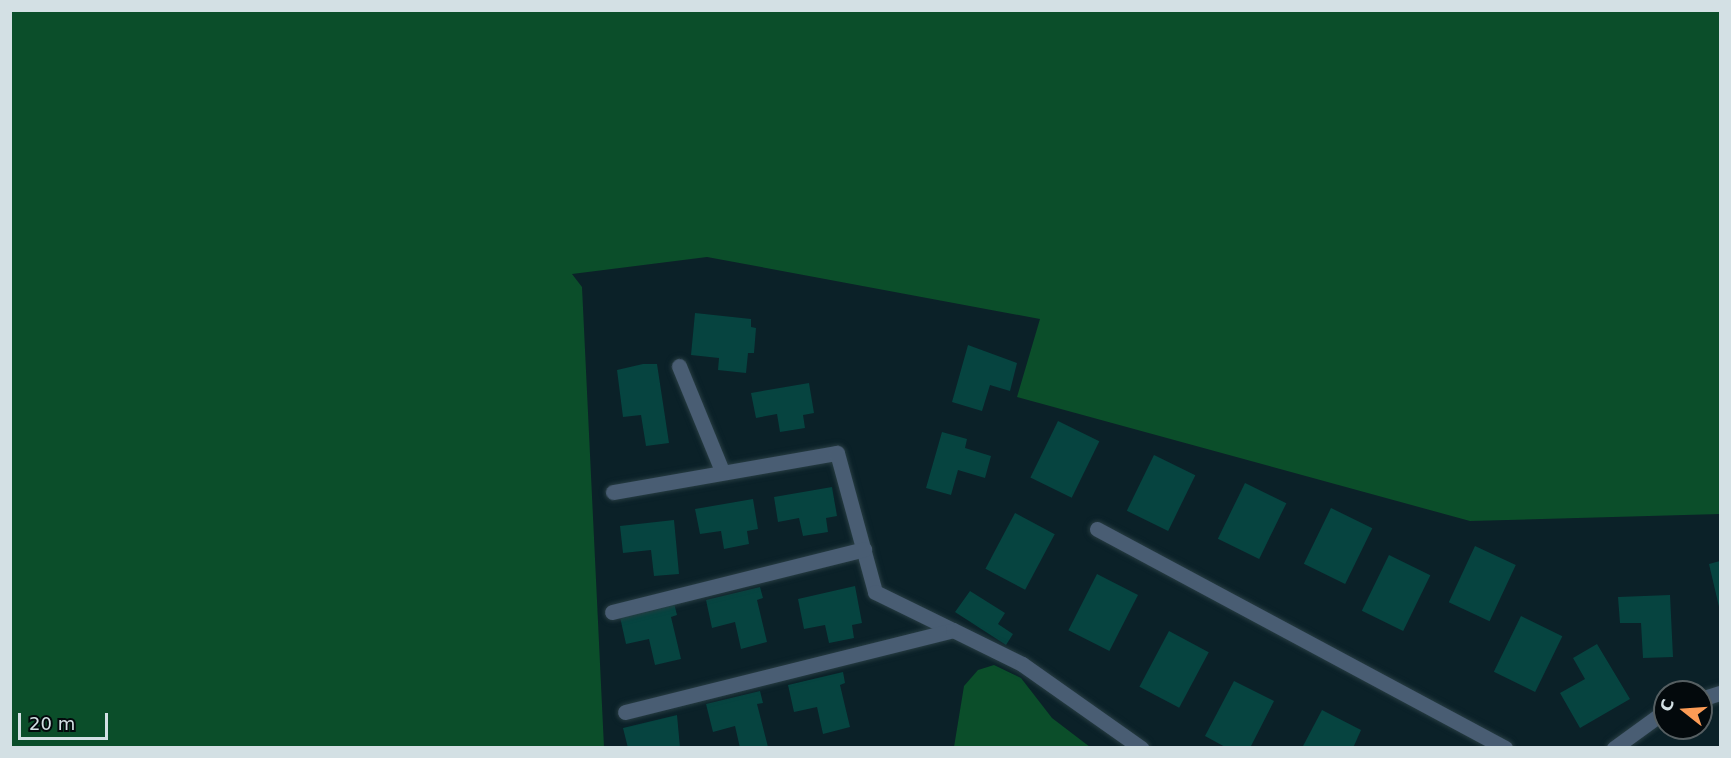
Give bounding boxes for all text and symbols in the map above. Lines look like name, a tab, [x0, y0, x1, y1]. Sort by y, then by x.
north arrow	[1653, 680, 1713, 740]
text: С	[1656, 697, 1678, 714]
scale bar	[21, 701, 111, 739]
text: 20 m	[29, 713, 75, 734]

